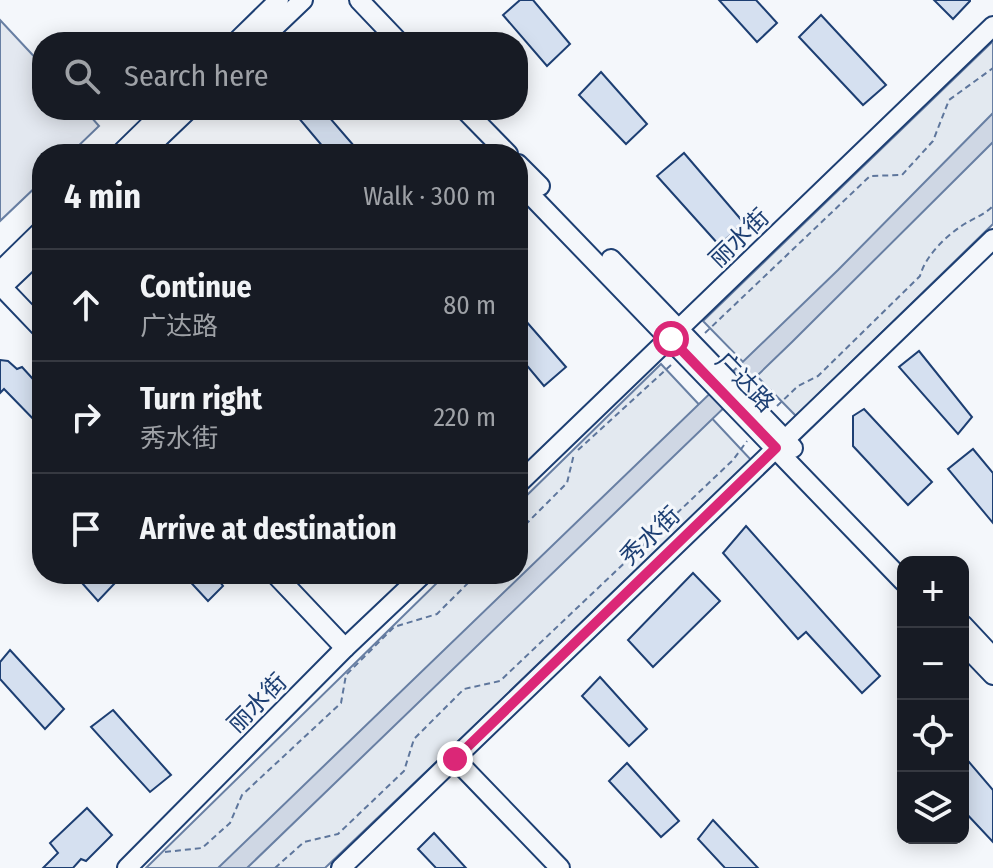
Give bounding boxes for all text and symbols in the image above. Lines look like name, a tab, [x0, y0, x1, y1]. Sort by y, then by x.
search box	[32, 32, 528, 120]
icon: search	[60, 54, 104, 98]
text: Search here	[124, 58, 269, 94]
text: 4 min	[64, 176, 141, 217]
text: Walk · 300 m	[363, 181, 496, 212]
street label: 丽水街	[703, 203, 775, 273]
text: Continue	[140, 269, 252, 305]
icon: ahead	[64, 283, 108, 327]
text: 80 m	[443, 290, 496, 321]
text: 广达路	[140, 311, 218, 342]
route start	[653, 321, 689, 357]
street label: 广达路	[710, 346, 780, 418]
text: Turn right	[140, 381, 262, 417]
icon: right	[64, 395, 108, 439]
text: 220 m	[433, 402, 496, 433]
text: 秀水街	[140, 423, 218, 454]
street label: 秀水街	[614, 501, 686, 571]
icon: arrive	[64, 507, 108, 551]
text: Arrive at destination	[140, 511, 397, 547]
map controls	[897, 556, 969, 844]
button: +	[897, 556, 969, 628]
button: −	[897, 628, 969, 700]
street label: 丽水街	[222, 668, 292, 738]
button: locate	[897, 700, 969, 772]
route end	[437, 741, 473, 777]
button: layers	[897, 772, 969, 844]

